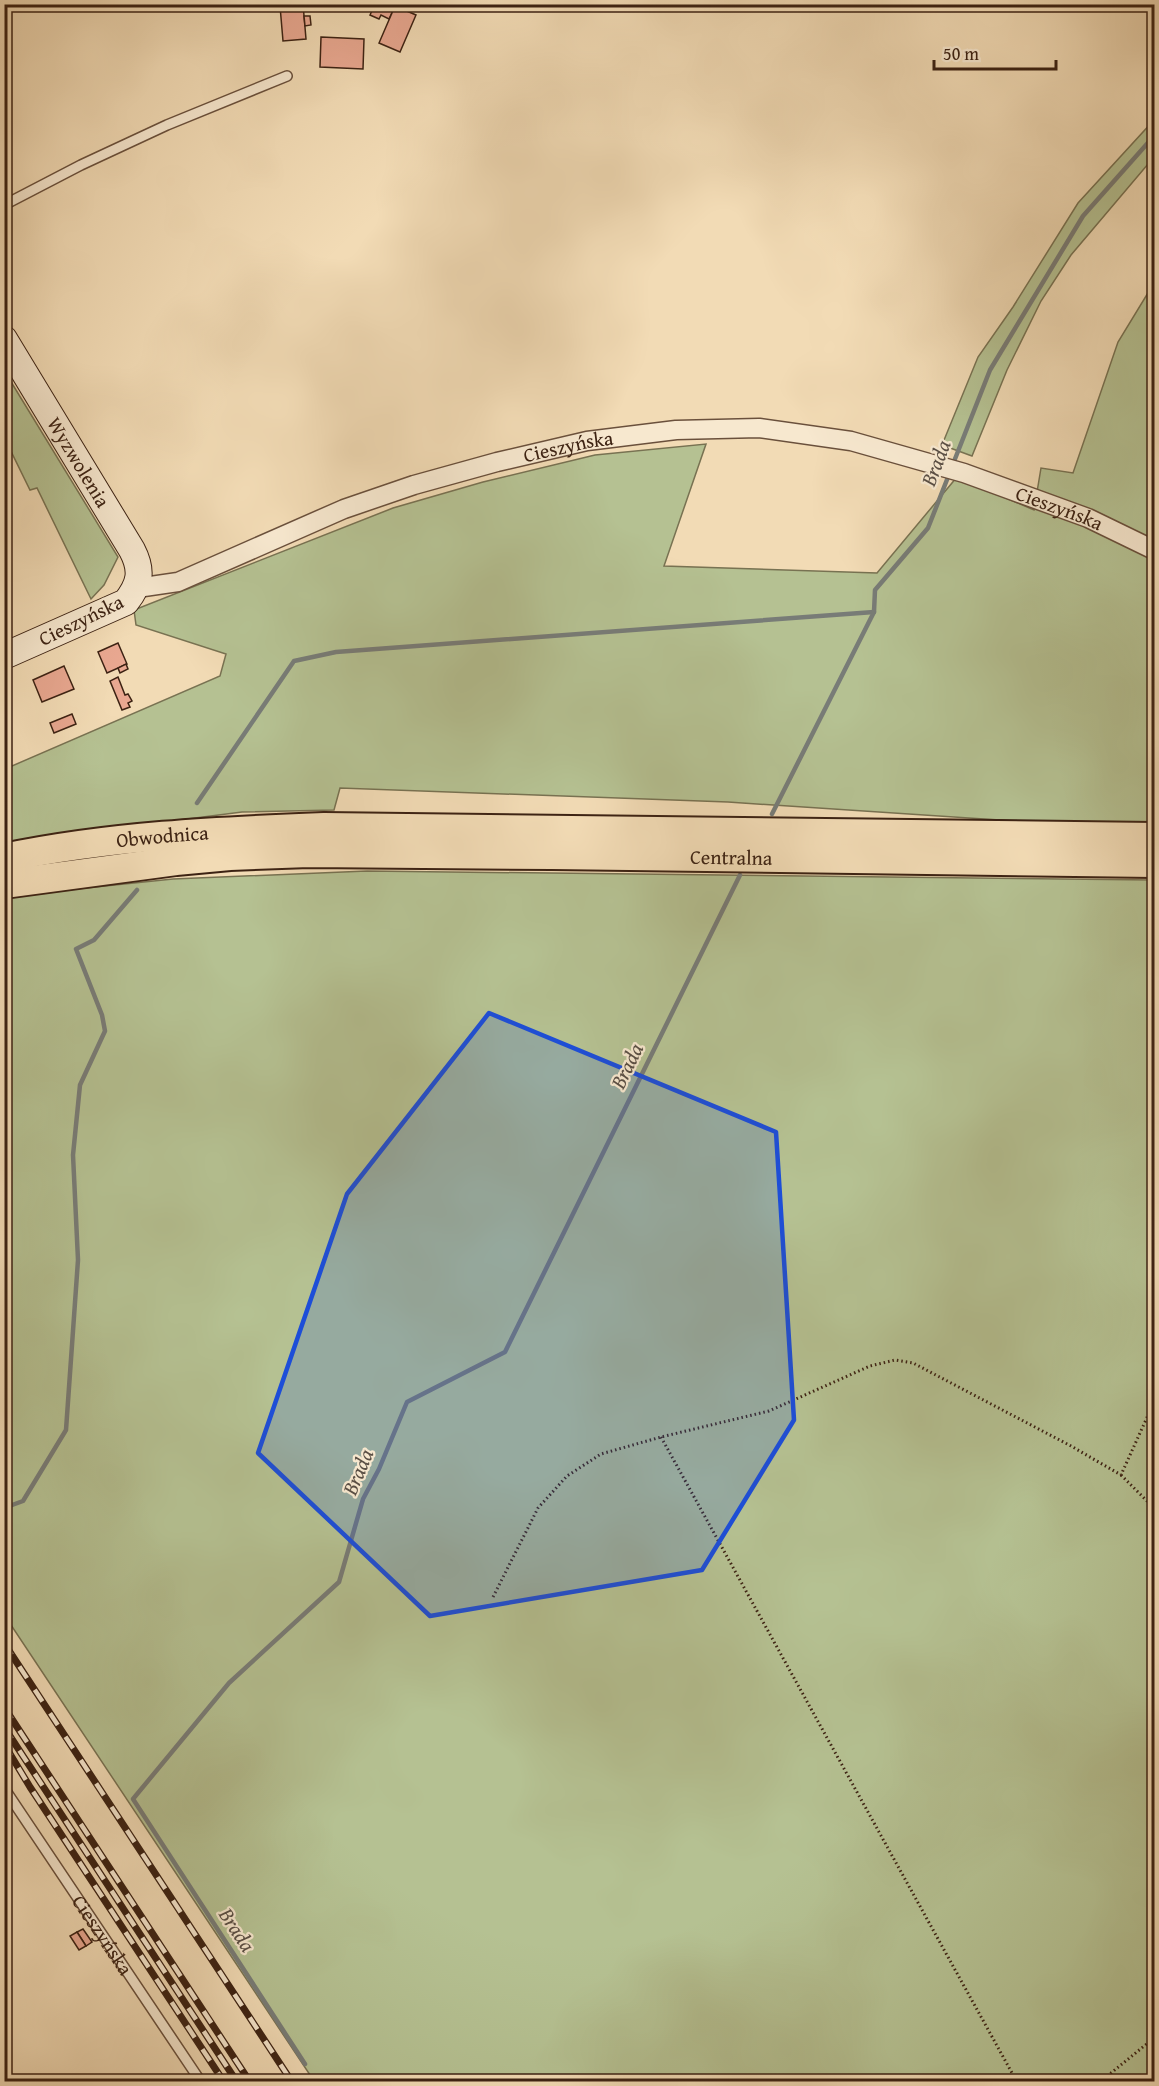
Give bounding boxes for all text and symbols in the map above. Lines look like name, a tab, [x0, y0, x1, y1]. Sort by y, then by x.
scale bar	[934, 33, 1056, 71]
text: 50 m	[943, 40, 979, 67]
street label: Wyzwolenia	[40, 411, 118, 513]
street label: Cieszyńska	[520, 423, 615, 469]
water label: Brada	[912, 435, 959, 491]
street label: Cieszyńska	[1012, 478, 1109, 538]
street label: Cieszyńska	[33, 586, 129, 653]
street label: Obwodnica	[115, 817, 210, 854]
street label: Centralna	[690, 842, 773, 872]
water label: Brada	[602, 1037, 651, 1095]
water label: Brada	[334, 1444, 381, 1501]
street label: Cieszyńska	[65, 1889, 141, 1981]
water label: Brada	[211, 1901, 263, 1958]

